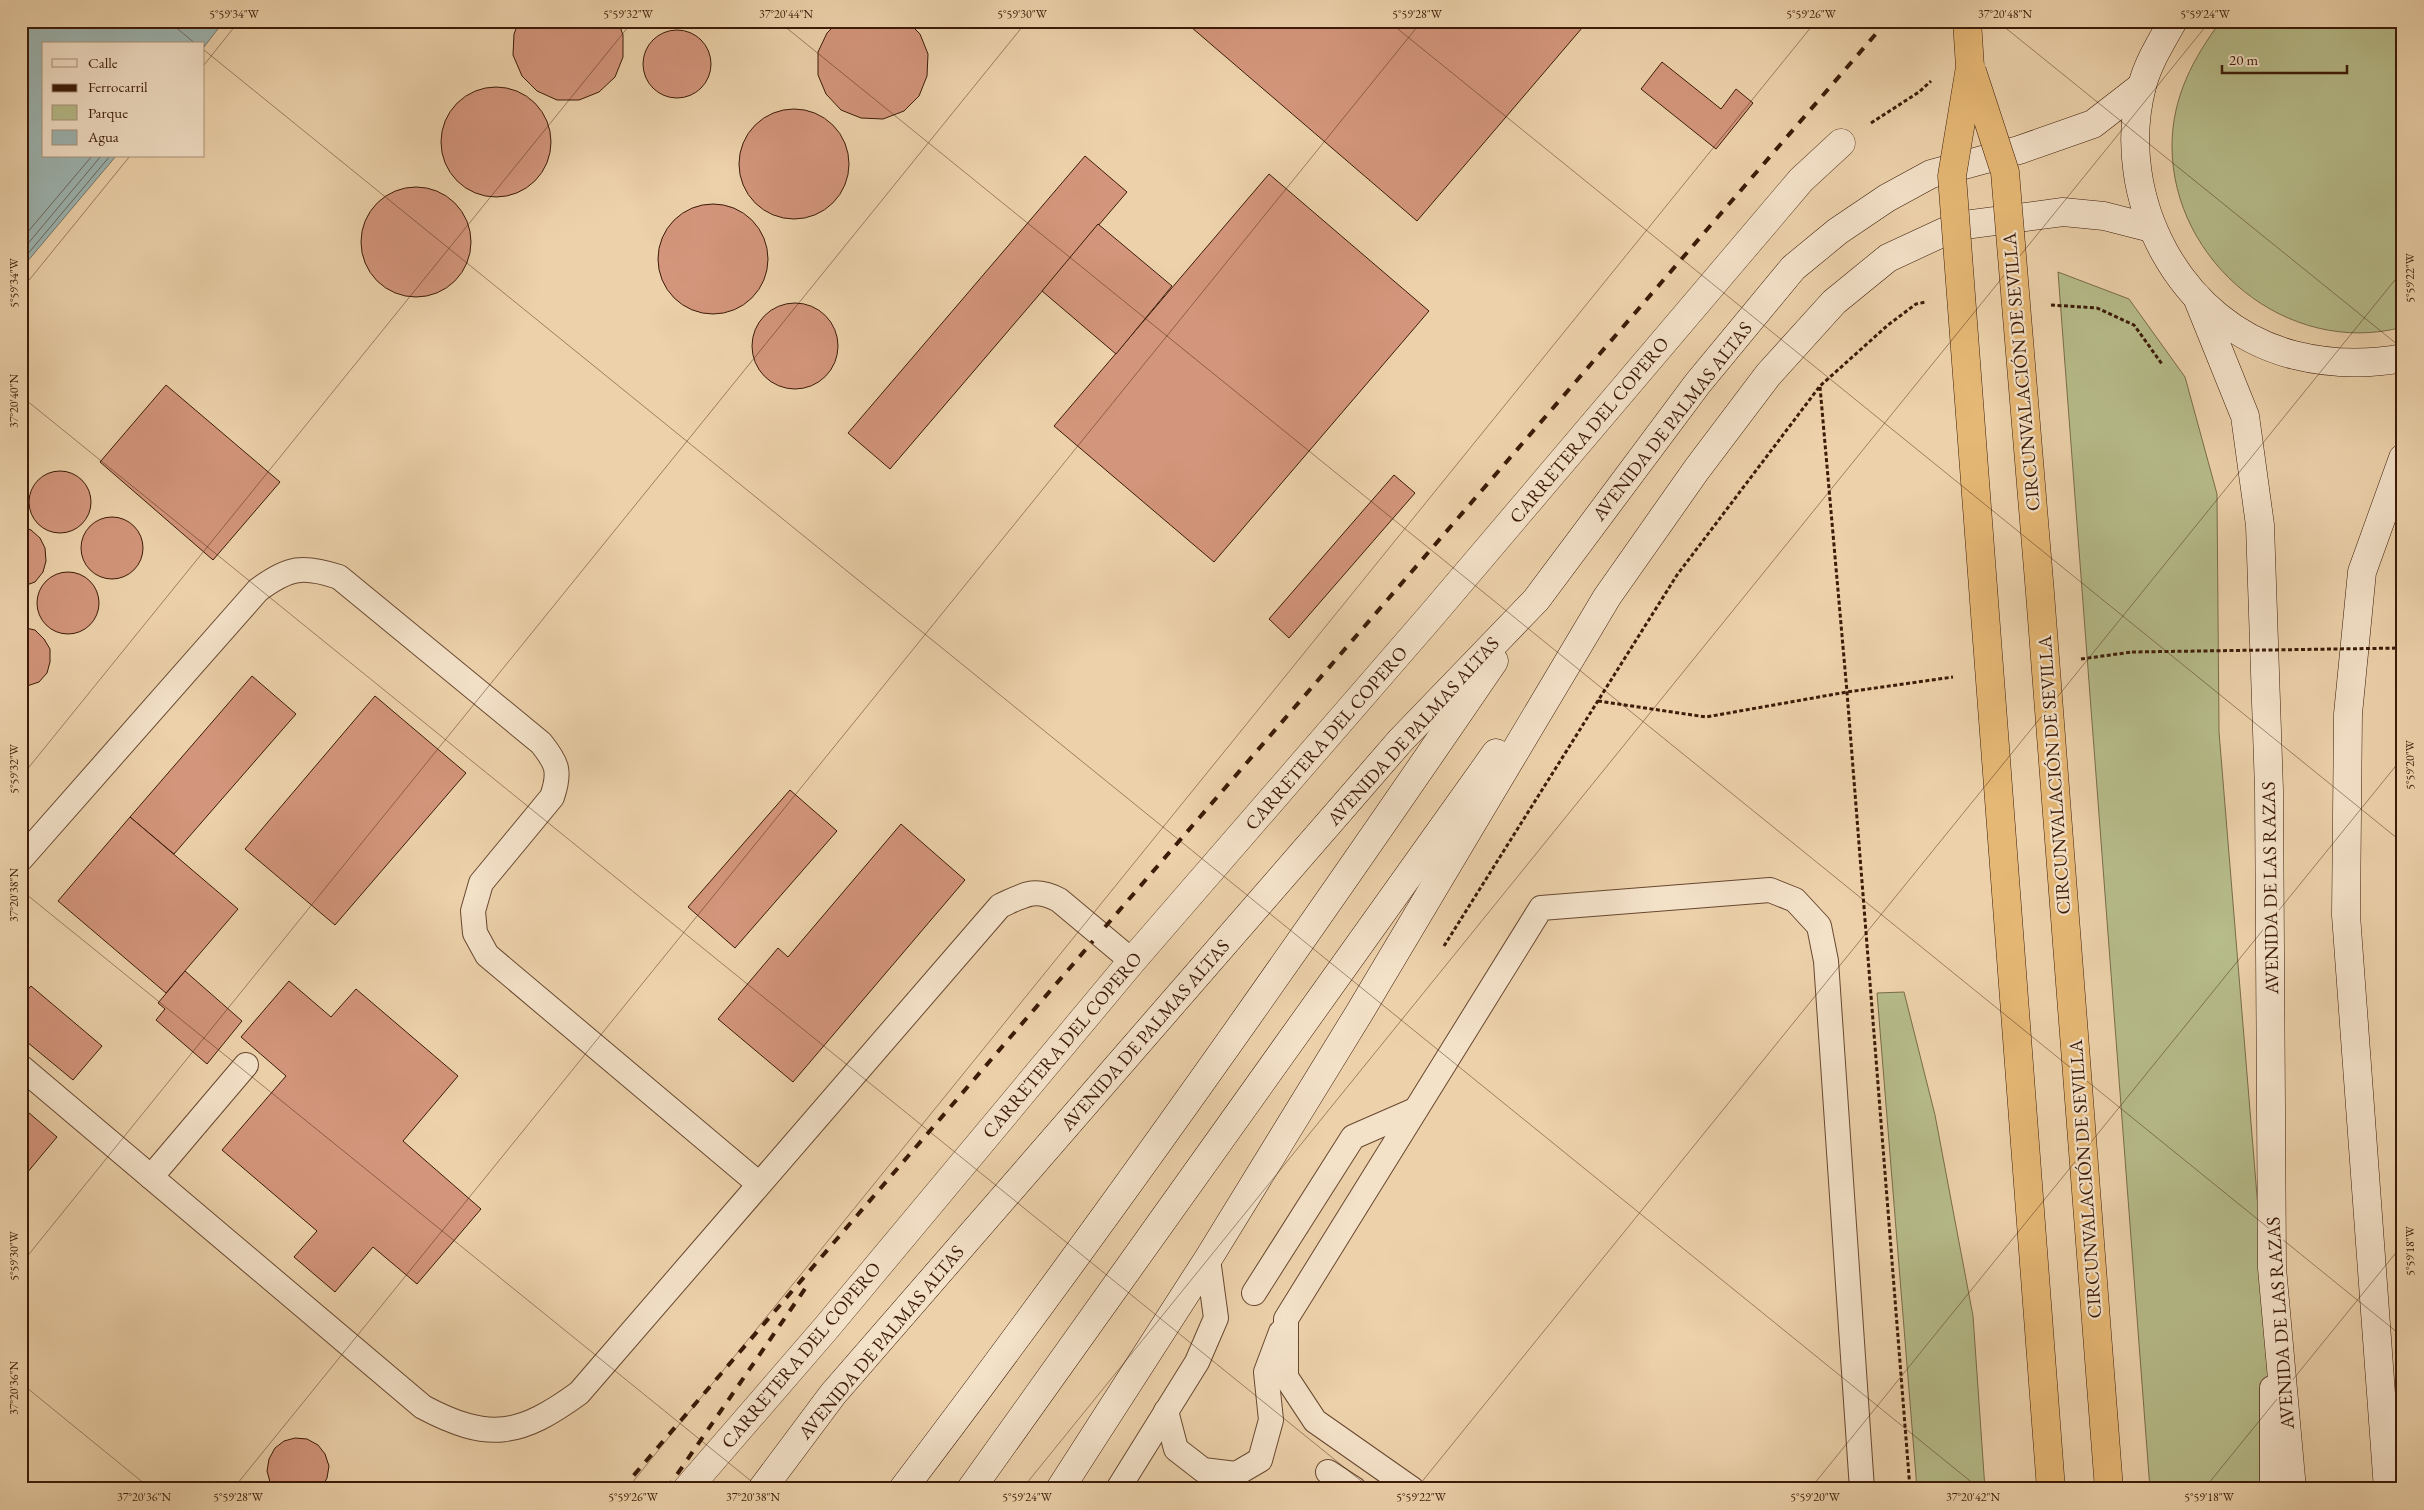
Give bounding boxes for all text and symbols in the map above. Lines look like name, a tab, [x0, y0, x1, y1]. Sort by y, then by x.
text: 5°59'34"W	[209, 6, 260, 22]
text: 5°59'32"W	[603, 6, 654, 22]
text: 37°20'44"N	[759, 6, 813, 22]
text: 5°59'30"W	[997, 6, 1048, 22]
text: 5°59'28"W	[1392, 6, 1443, 22]
text: 5°59'26"W	[1786, 6, 1837, 22]
text: 37°20'48"N	[1978, 6, 2032, 22]
text: 5°59'24"W	[2180, 6, 2231, 22]
legend	[42, 42, 205, 158]
scale bar	[2222, 42, 2346, 74]
text: 20 m	[2229, 50, 2258, 69]
text: Calle	[88, 53, 118, 72]
text: Ferrocarril	[88, 77, 148, 96]
text: Parque	[88, 103, 128, 122]
text: Agua	[87, 127, 119, 146]
street label: CIRCUNVALACIÓN DE SEVILLA	[1996, 231, 2046, 512]
text: 5°59'22"W	[2402, 252, 2418, 303]
text: 5°59'34"W	[6, 257, 22, 308]
street label: AVENIDA DE PALMAS ALTAS	[1586, 316, 1758, 526]
street label: CARRETERA DEL COPERO	[1503, 331, 1675, 529]
text: 37°20'40"N	[6, 374, 22, 428]
street label: AVENIDA DE PALMAS ALTAS	[1321, 631, 1505, 832]
street label: CIRCUNVALACIÓN DE SEVILLA	[2032, 634, 2076, 915]
street label: CARRETERA DEL COPERO	[1239, 641, 1413, 835]
text: 5°59'20"W	[2402, 739, 2418, 790]
text: 5°59'32"W	[6, 743, 22, 794]
street label: AVENIDA DE LAS RAZAS	[2256, 781, 2284, 996]
text: 37°20'38"N	[6, 868, 22, 922]
street label: AVENIDA DE PALMAS ALTAS	[1054, 934, 1235, 1137]
street label: CARRETERA DEL COPERO	[976, 946, 1148, 1144]
street label: CIRCUNVALACIÓN DE SEVILLA	[2063, 1038, 2107, 1319]
street label: AVENIDA DE LAS RAZAS	[2260, 1216, 2300, 1431]
text: 5°59'18"W	[2402, 1225, 2418, 1276]
text: 5°59'30"W	[6, 1230, 22, 1281]
street label: AVENIDA DE PALMAS ALTAS	[792, 1240, 970, 1445]
street label: CARRETERA DEL COPERO	[715, 1256, 887, 1454]
text: 37°20'36"N	[6, 1361, 22, 1415]
text: 37°20'36"N	[117, 1489, 171, 1505]
text: 5°59'28"W	[213, 1489, 264, 1505]
text: 5°59'26"W	[608, 1489, 659, 1505]
text: 37°20'38"N	[726, 1489, 780, 1505]
text: 5°59'24"W	[1002, 1489, 1053, 1505]
text: 5°59'22"W	[1396, 1489, 1447, 1505]
text: 5°59'20"W	[1790, 1489, 1841, 1505]
text: 37°20'42"N	[1946, 1489, 2000, 1505]
text: 5°59'18"W	[2184, 1489, 2235, 1505]

